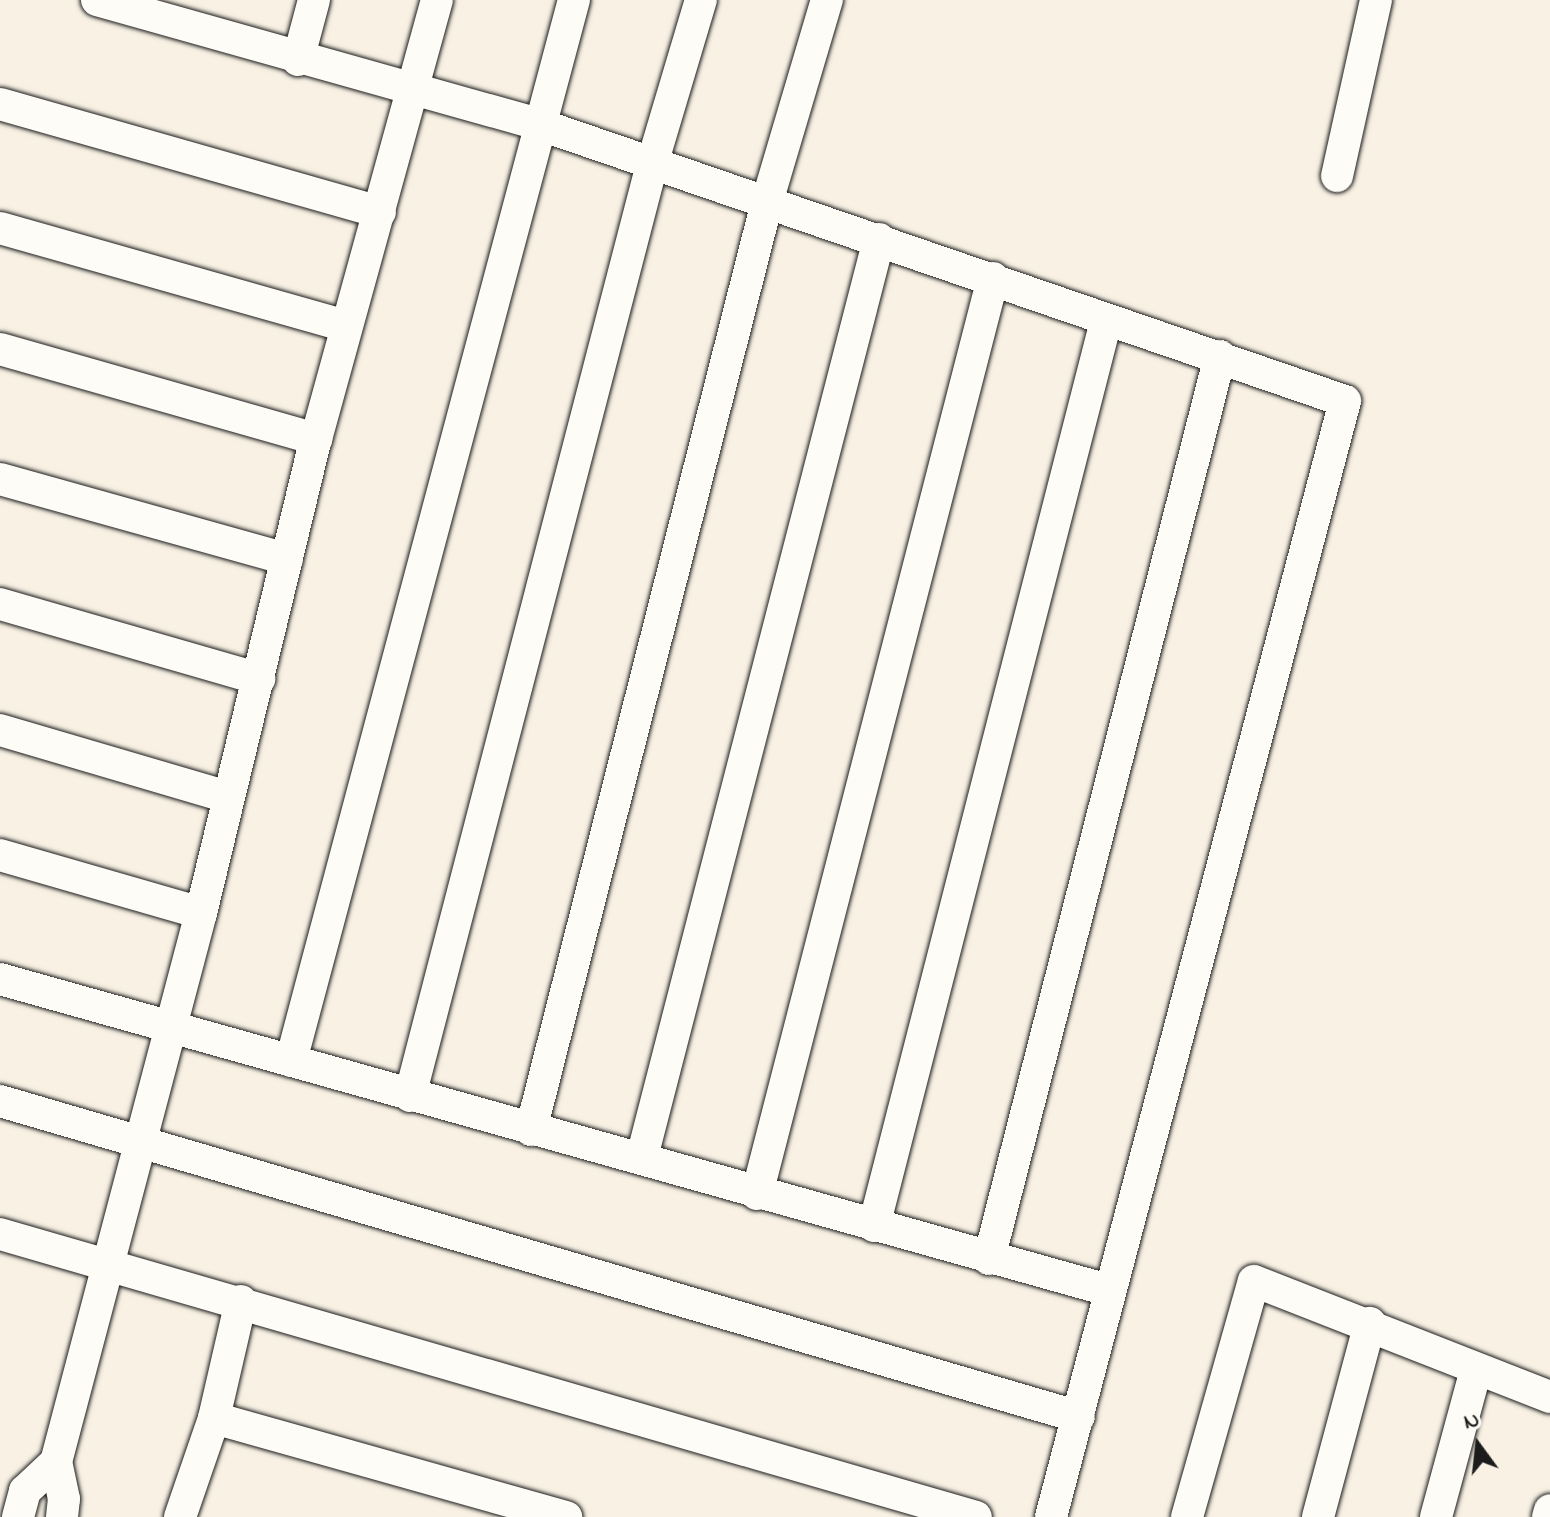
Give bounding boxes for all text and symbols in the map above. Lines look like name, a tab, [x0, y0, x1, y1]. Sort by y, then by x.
text: N	[1460, 1404, 1483, 1439]
north arrow	[1438, 1405, 1518, 1485]

